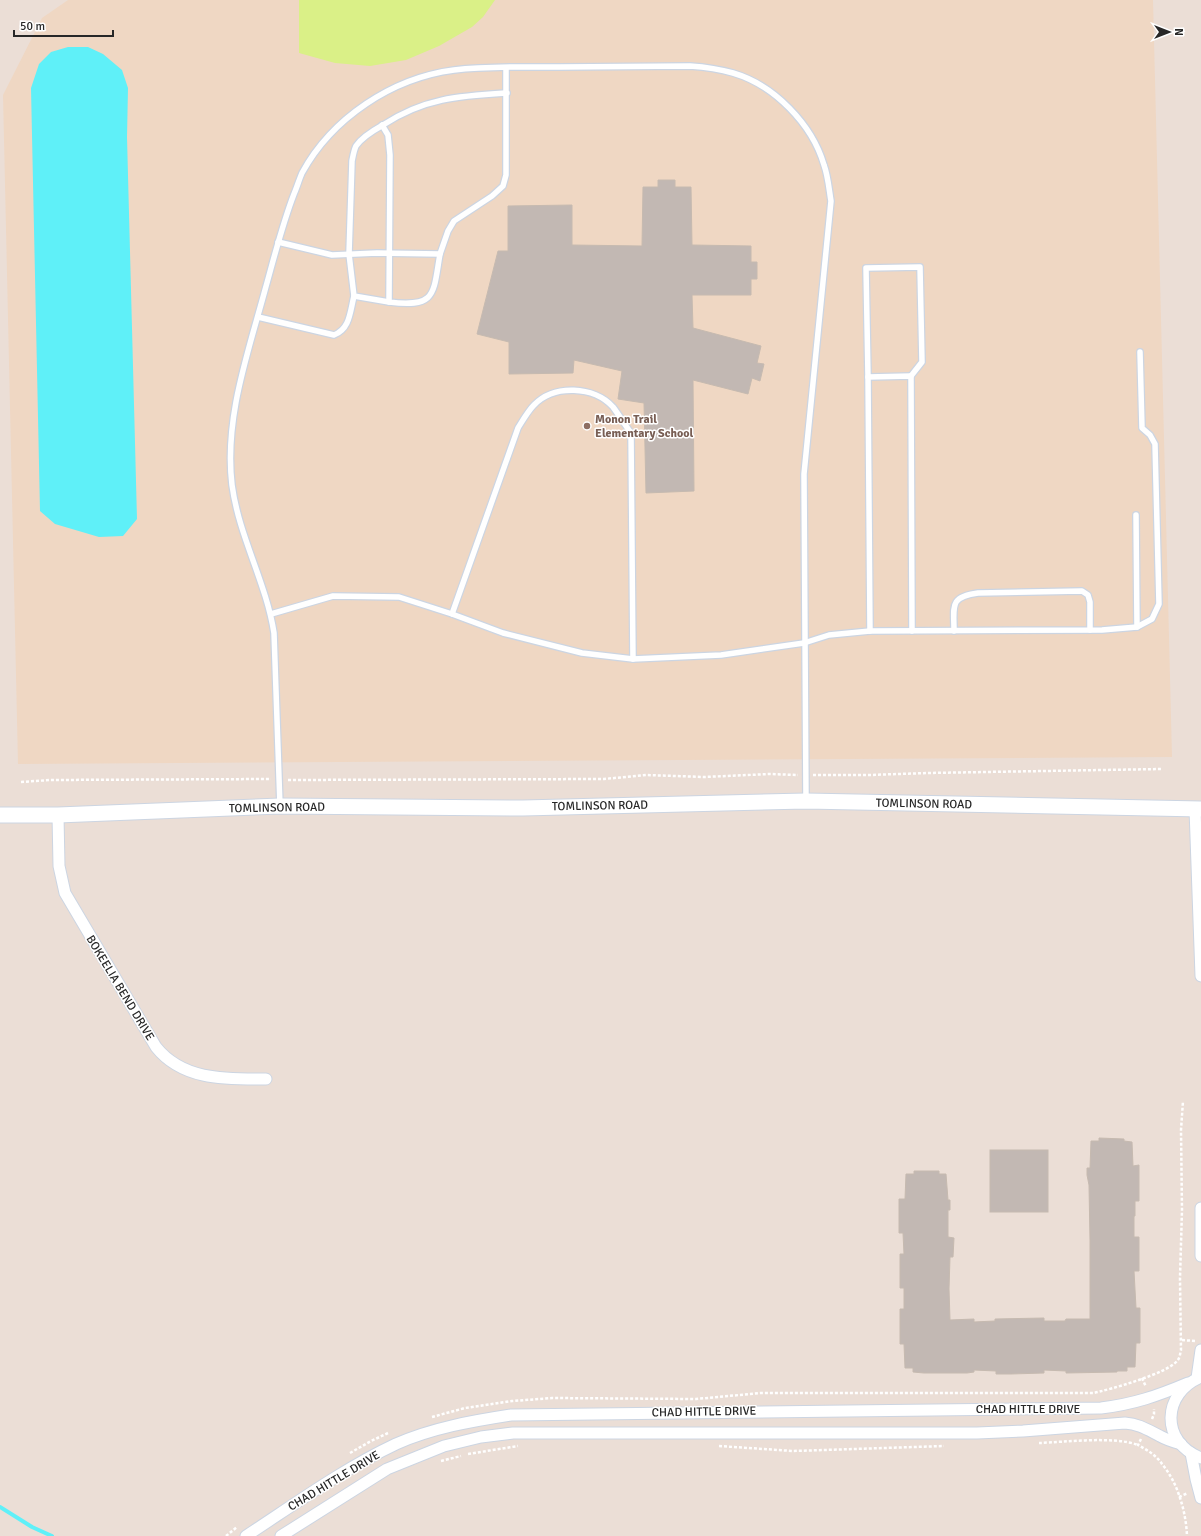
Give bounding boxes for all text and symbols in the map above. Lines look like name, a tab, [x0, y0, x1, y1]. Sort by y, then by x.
scale bar	[14, 12, 113, 38]
north arrow	[1149, 12, 1189, 52]
text: 50 m	[20, 19, 45, 34]
text: N	[1172, 28, 1185, 36]
place label: Monon Trail Elementary School	[595, 412, 694, 441]
marker: Monon Trail Elementary School	[582, 421, 592, 431]
street label: TOMLINSON ROAD	[876, 796, 972, 812]
street label: TOMLINSON ROAD	[552, 798, 648, 814]
street label: TOMLINSON ROAD	[229, 800, 325, 816]
street label: BOKEELIA BEND DRIVE	[83, 933, 158, 1044]
street label: CHAD HITTLE DRIVE	[976, 1402, 1081, 1417]
street label: CHAD HITTLE DRIVE	[652, 1404, 757, 1420]
street label: CHAD HITTLE DRIVE	[285, 1448, 383, 1514]

